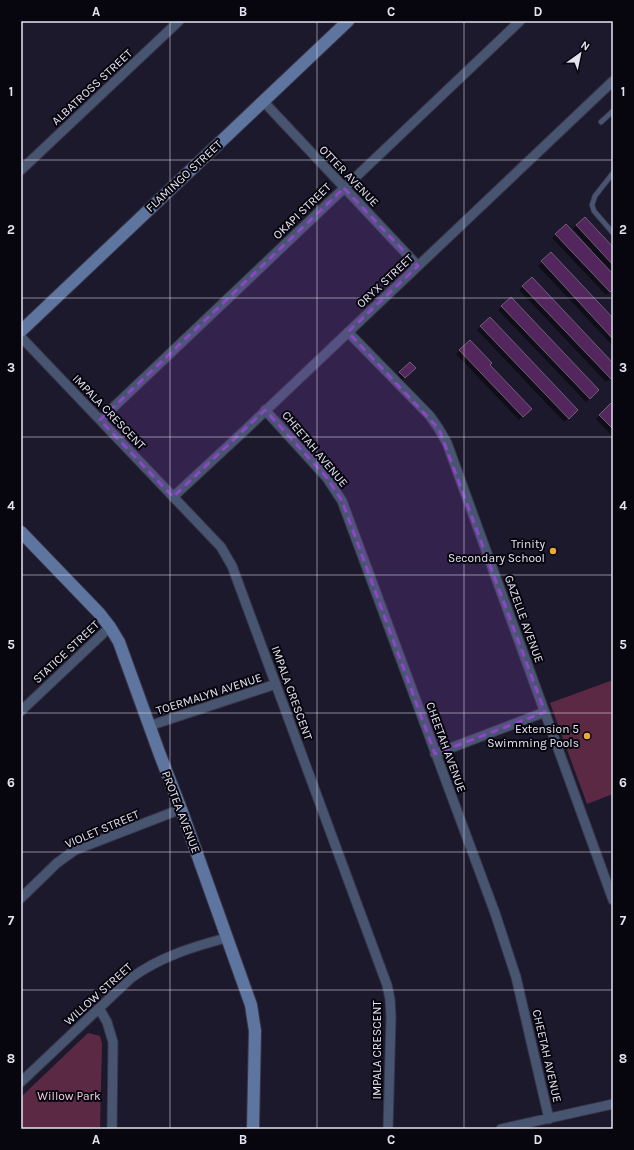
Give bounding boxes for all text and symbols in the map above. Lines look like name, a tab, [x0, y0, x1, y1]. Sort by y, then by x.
text: A	[92, 4, 100, 19]
text: B	[239, 4, 247, 19]
text: C	[387, 4, 395, 19]
text: D	[534, 4, 543, 19]
north arrow	[560, 34, 600, 74]
text: N	[578, 38, 592, 54]
street label: ALBATROSS STREET	[49, 46, 135, 128]
text: 1	[9, 84, 13, 99]
text: 1	[621, 84, 625, 99]
street label: FLAMINGO STREET	[143, 137, 225, 215]
street label: OTTER AVENUE	[316, 143, 382, 209]
street label: OKAPI STREET	[270, 180, 334, 242]
text: 2	[7, 222, 15, 237]
text: 2	[619, 222, 627, 237]
street label: ORYX STREET	[354, 251, 416, 311]
text: 3	[7, 360, 15, 375]
text: 3	[619, 360, 627, 375]
street label: IMPALA CRESCENT	[70, 372, 148, 452]
street label: CHEETAH AVENUE	[279, 408, 351, 490]
text: 4	[7, 498, 15, 513]
text: 4	[619, 498, 627, 513]
place label: Trinity Secondary School	[448, 537, 545, 565]
marker: Trinity Secondary School	[548, 546, 558, 556]
street label: GAZELLE AVENUE	[502, 573, 546, 665]
street label: STATICE STREET	[30, 618, 102, 686]
text: 5	[7, 637, 15, 652]
text: 5	[619, 637, 627, 652]
street label: IMPALA CRESCENT	[268, 644, 316, 742]
street label: TOERMALYN AVENUE	[154, 670, 264, 718]
street label: CHEETAH AVENUE	[423, 700, 469, 794]
place label: Extension 5 Swimming Pools	[487, 722, 579, 750]
marker: Extension 5 Swimming Pools	[582, 731, 592, 741]
street label: PROTEA AVENUE	[159, 769, 203, 855]
text: 6	[7, 775, 15, 790]
text: 6	[619, 775, 627, 790]
street label: VIOLET STREET	[63, 807, 141, 851]
text: 7	[8, 913, 15, 928]
text: 7	[620, 913, 627, 928]
street label: WILLOW STREET	[61, 960, 135, 1028]
street label: IMPALA CRESCENT	[370, 1001, 384, 1099]
street label: CHEETAH AVENUE	[529, 1008, 565, 1104]
text: 8	[7, 1051, 15, 1066]
text: 8	[619, 1051, 627, 1066]
park label: Willow Park	[37, 1089, 101, 1103]
text: A	[92, 1132, 100, 1147]
text: B	[239, 1132, 247, 1147]
text: C	[387, 1132, 395, 1147]
text: D	[534, 1132, 543, 1147]

